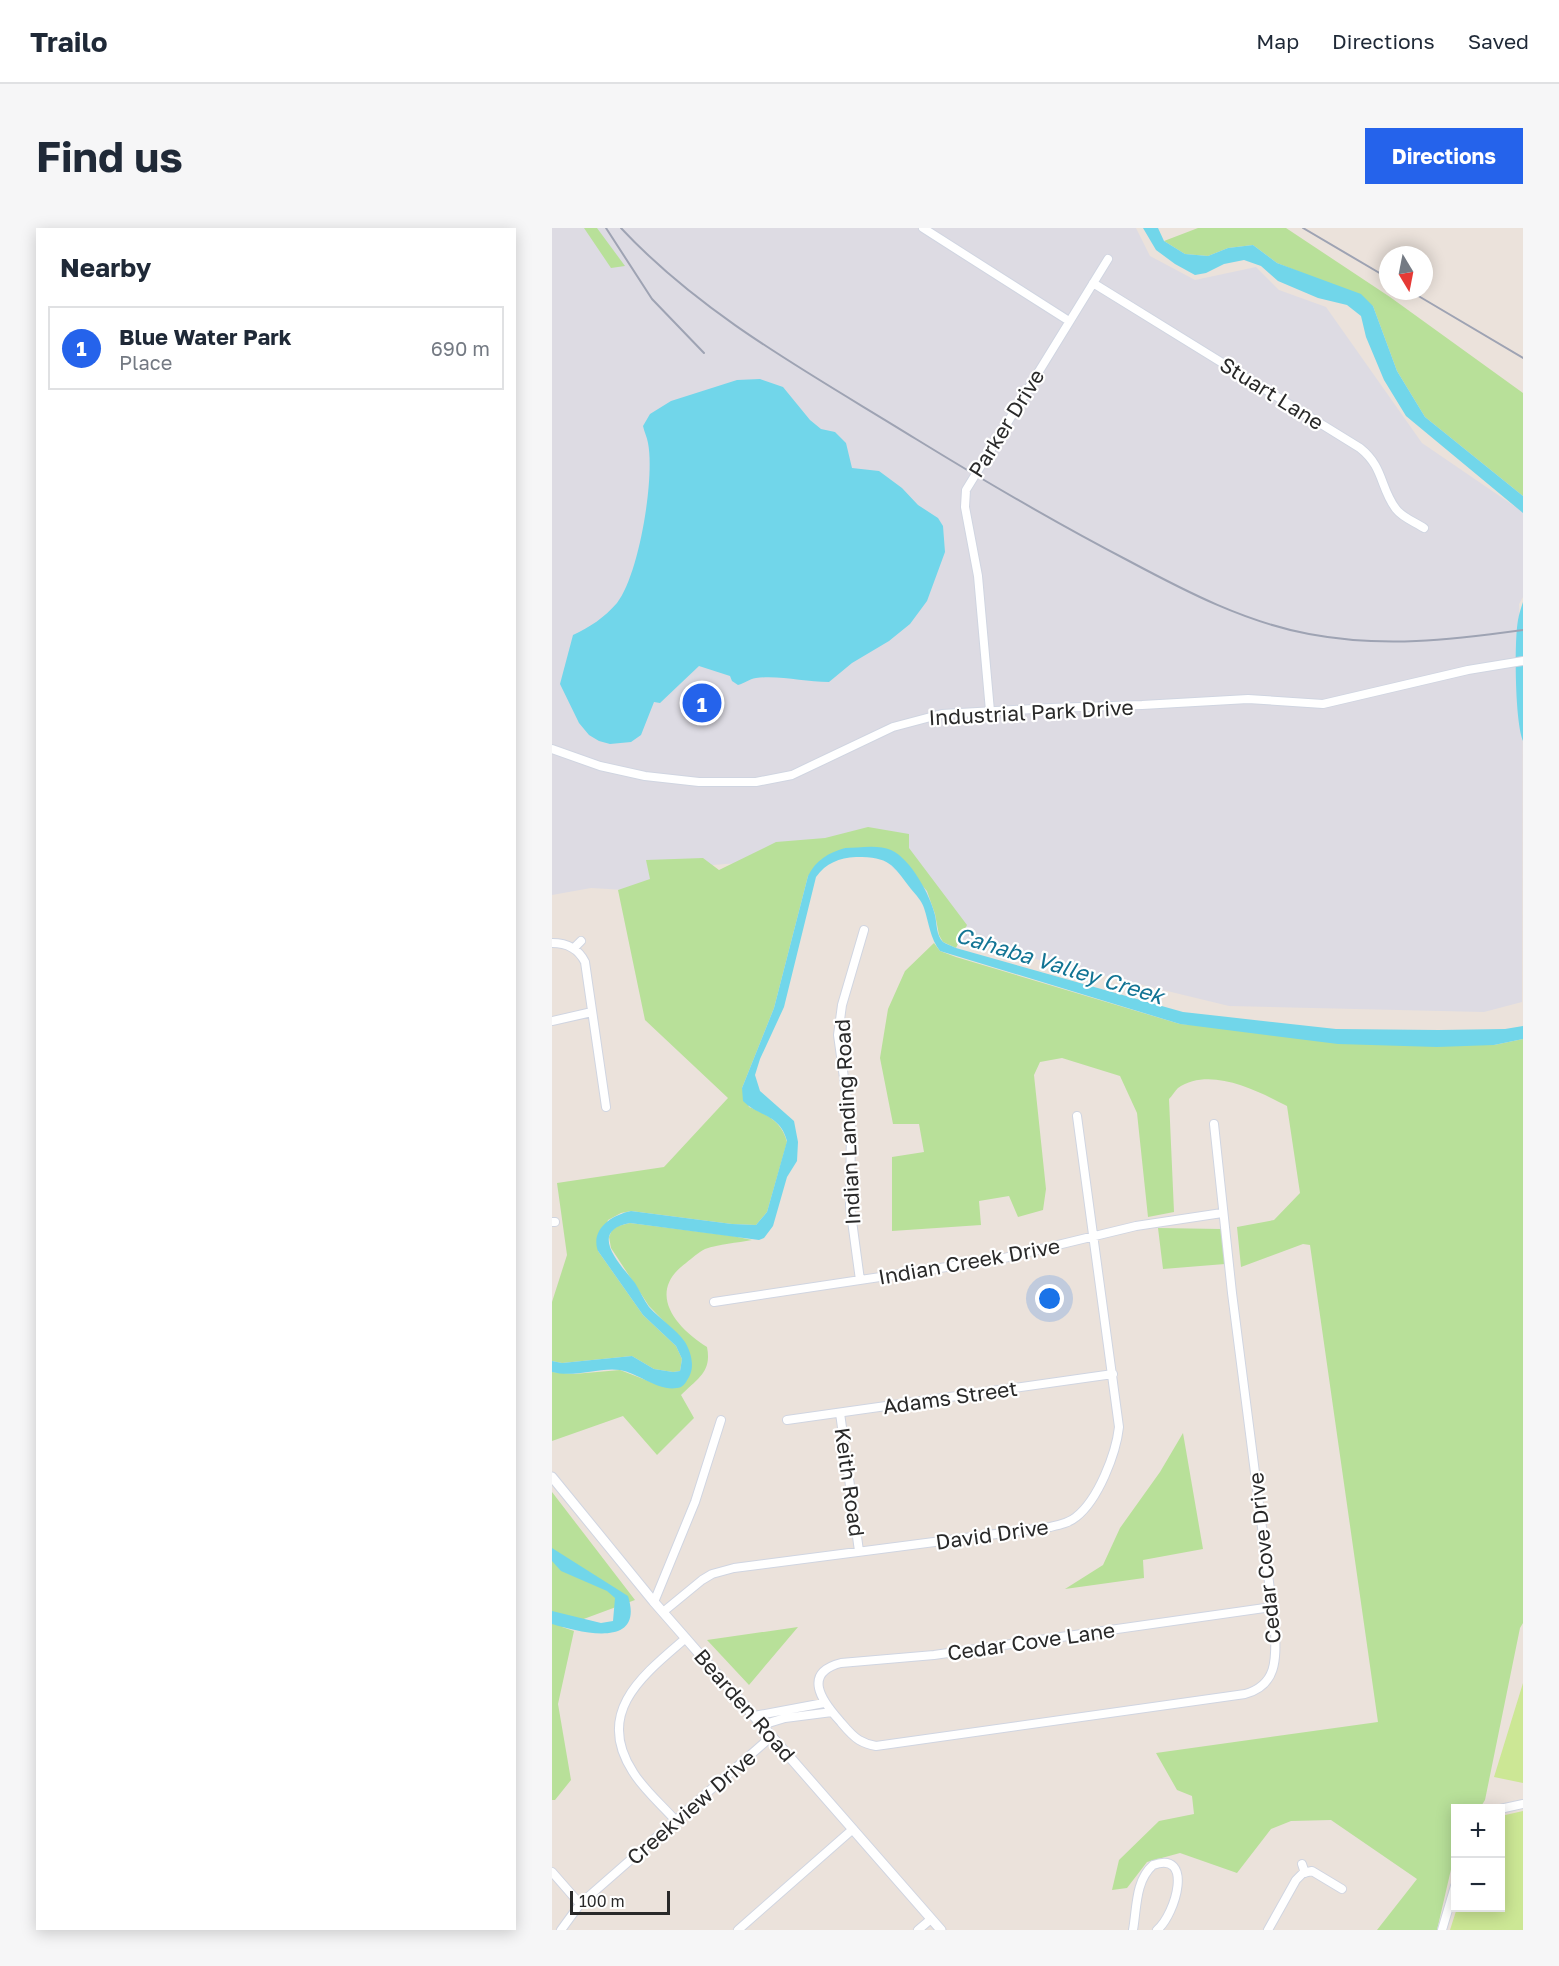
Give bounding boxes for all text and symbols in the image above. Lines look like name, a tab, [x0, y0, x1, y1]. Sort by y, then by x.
text: Trailo	[30, 25, 108, 58]
text: Map	[1256, 28, 1299, 54]
text: Directions	[1332, 28, 1435, 54]
text: Saved	[1468, 28, 1529, 54]
button: Directions	[1365, 128, 1523, 184]
text: Find us	[36, 131, 183, 181]
north arrow	[1379, 246, 1433, 300]
text: Nearby	[60, 252, 151, 283]
text: Blue Water Park	[119, 323, 291, 350]
text: 1	[76, 336, 87, 360]
text: 690 m	[431, 336, 490, 360]
text: Place	[119, 350, 172, 374]
street label: Stuart Lane	[1215, 351, 1329, 435]
street label: Parker Drive	[962, 364, 1050, 482]
pin: 1	[682, 680, 722, 726]
street label: Industrial Park Drive	[928, 694, 1134, 730]
water label: Cahaba Valley Creek	[953, 921, 1170, 1010]
street label: Indian Landing Road	[829, 1018, 865, 1226]
street label: Indian Creek Drive	[876, 1232, 1062, 1290]
your location	[1035, 1284, 1064, 1313]
street label: Adams Street	[881, 1375, 1019, 1419]
street label: Keith Road	[829, 1426, 871, 1538]
street label: Cedar Cove Drive	[1242, 1471, 1286, 1645]
street label: David Drive	[934, 1513, 1050, 1555]
street label: Cedar Cove Lane	[945, 1616, 1117, 1666]
street label: Bearden Road	[689, 1643, 801, 1767]
street label: Creekview Drive	[621, 1744, 761, 1870]
map controls	[1451, 1804, 1505, 1912]
button: +	[1451, 1804, 1505, 1858]
button: −	[1451, 1858, 1505, 1912]
scale bar	[570, 1888, 670, 1916]
text: 100 m	[579, 1891, 625, 1911]

